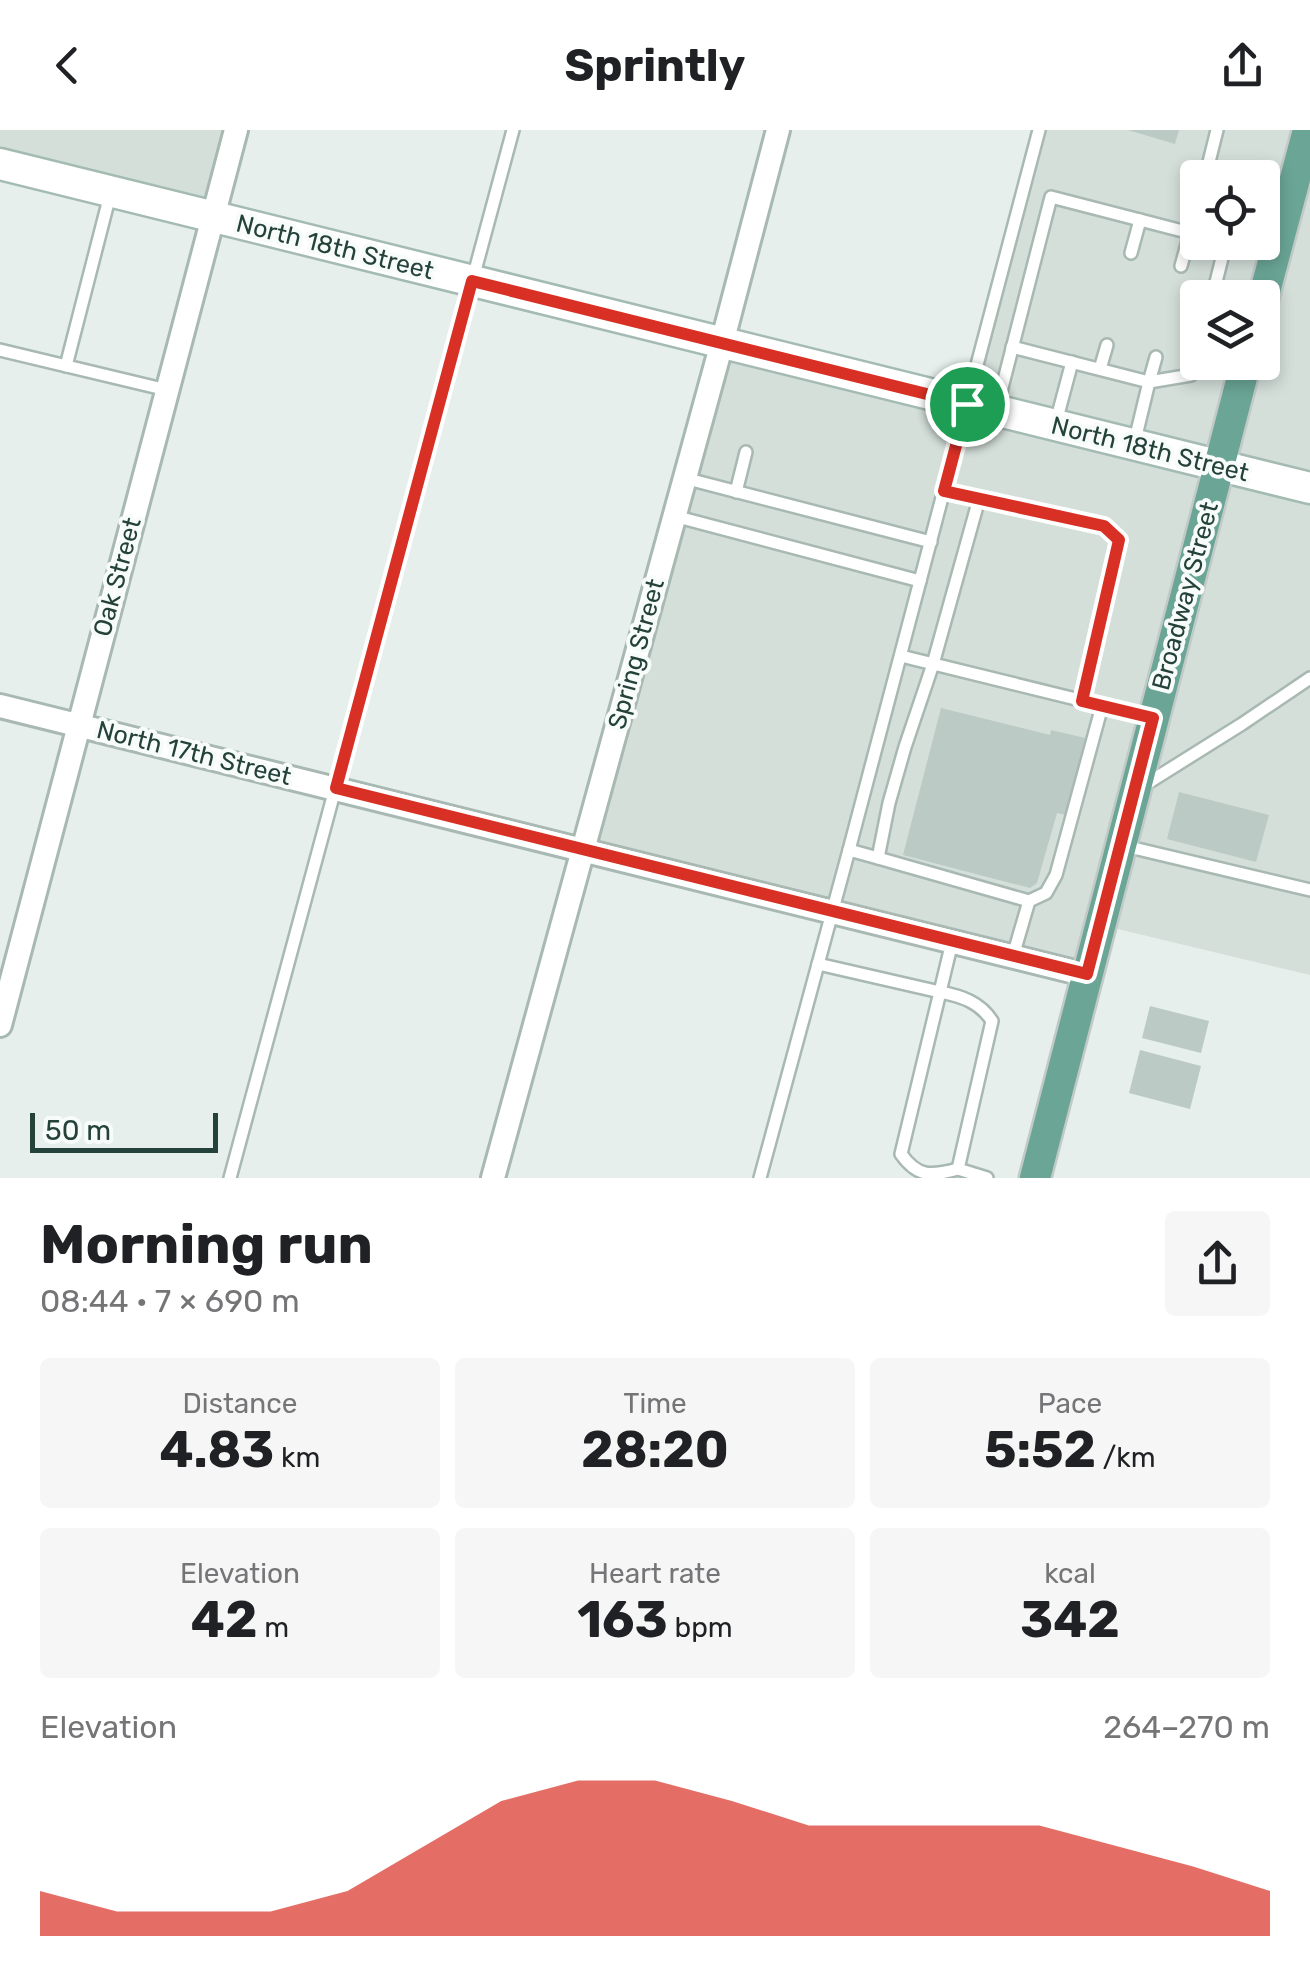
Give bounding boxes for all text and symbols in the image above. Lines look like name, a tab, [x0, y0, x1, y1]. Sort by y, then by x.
icon: back	[40, 38, 95, 93]
icon: share	[1215, 38, 1270, 93]
text: Sprintly	[565, 39, 745, 92]
map controls	[1180, 160, 1280, 380]
button: locate	[1180, 160, 1280, 260]
street label: North 18th Street	[233, 208, 437, 286]
button: layers	[1180, 280, 1280, 380]
pin	[925, 362, 1010, 447]
icon: arrive	[940, 377, 995, 432]
street label: North 18th Street	[1048, 410, 1252, 488]
street label: Broadway Street	[1146, 498, 1224, 693]
street label: Oak Street	[87, 514, 147, 640]
street label: Spring Street	[602, 575, 670, 732]
street label: North 17th Street	[94, 715, 294, 791]
scale bar	[30, 1108, 218, 1153]
text: 50 m	[45, 1114, 111, 1147]
button: share	[1165, 1211, 1270, 1316]
text: Morning run	[40, 1212, 373, 1277]
text: 08:44 · 7 × 690 m	[40, 1282, 300, 1320]
text: Distance	[183, 1387, 297, 1420]
text: Time	[623, 1387, 687, 1420]
text: Pace	[1038, 1387, 1102, 1420]
text: 4.83	[160, 1420, 274, 1480]
text: 28:20	[581, 1420, 729, 1480]
text: 5:52	[984, 1420, 1096, 1480]
text: km	[274, 1441, 320, 1474]
text: /km	[1096, 1441, 1156, 1474]
text: Elevation	[180, 1557, 300, 1590]
text: Heart rate	[589, 1557, 721, 1590]
text: kcal	[1044, 1557, 1096, 1590]
text: 42	[191, 1590, 257, 1650]
text: 163	[577, 1590, 668, 1650]
text: 342	[1020, 1590, 1120, 1650]
text: m	[257, 1611, 289, 1644]
text: bpm	[668, 1611, 733, 1644]
text: Elevation	[40, 1708, 177, 1746]
text: 264–270 m	[1103, 1708, 1270, 1746]

